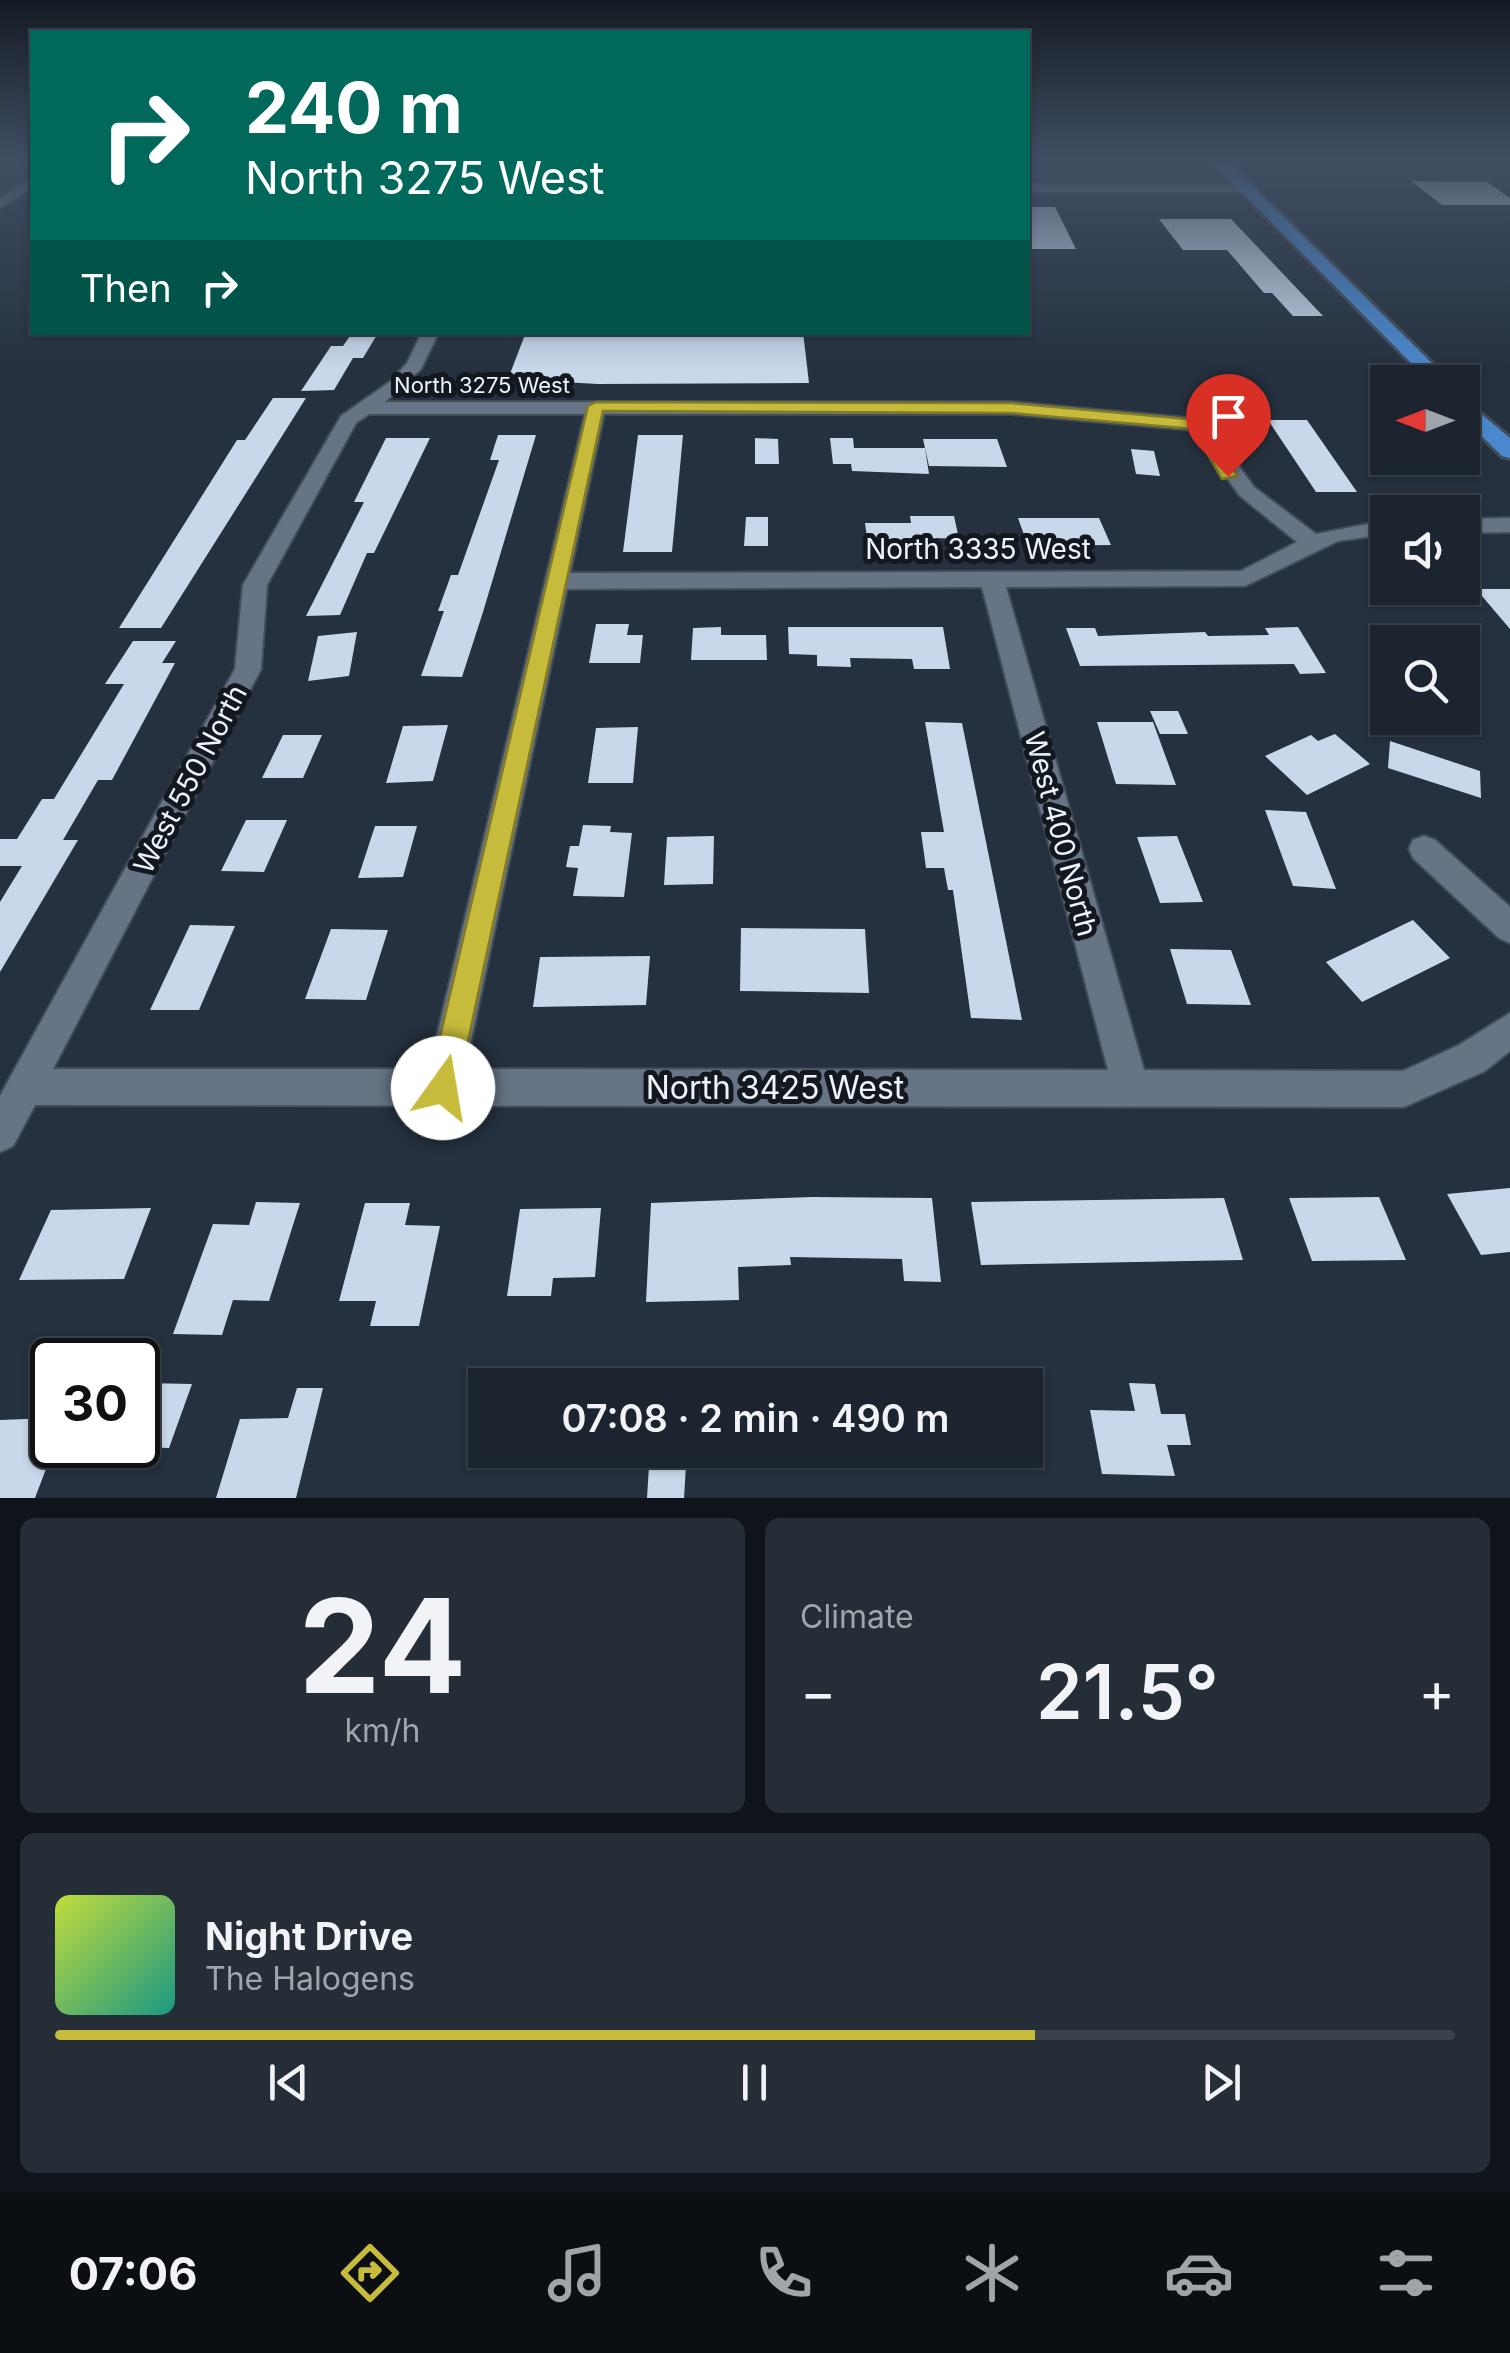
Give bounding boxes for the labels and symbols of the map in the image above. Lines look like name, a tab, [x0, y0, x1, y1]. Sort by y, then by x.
north arrow	[1370, 365, 1480, 475]
street label: North 3275 West	[394, 372, 570, 398]
pin	[1186, 374, 1271, 477]
street label: North 3335 West	[865, 532, 1091, 566]
street label: West 550 North	[126, 679, 254, 879]
street label: West 400 North	[1017, 728, 1105, 940]
position arrow	[391, 1036, 495, 1140]
street label: North 3425 West	[646, 1068, 904, 1107]
speed limit sign: 30	[30, 1338, 160, 1468]

